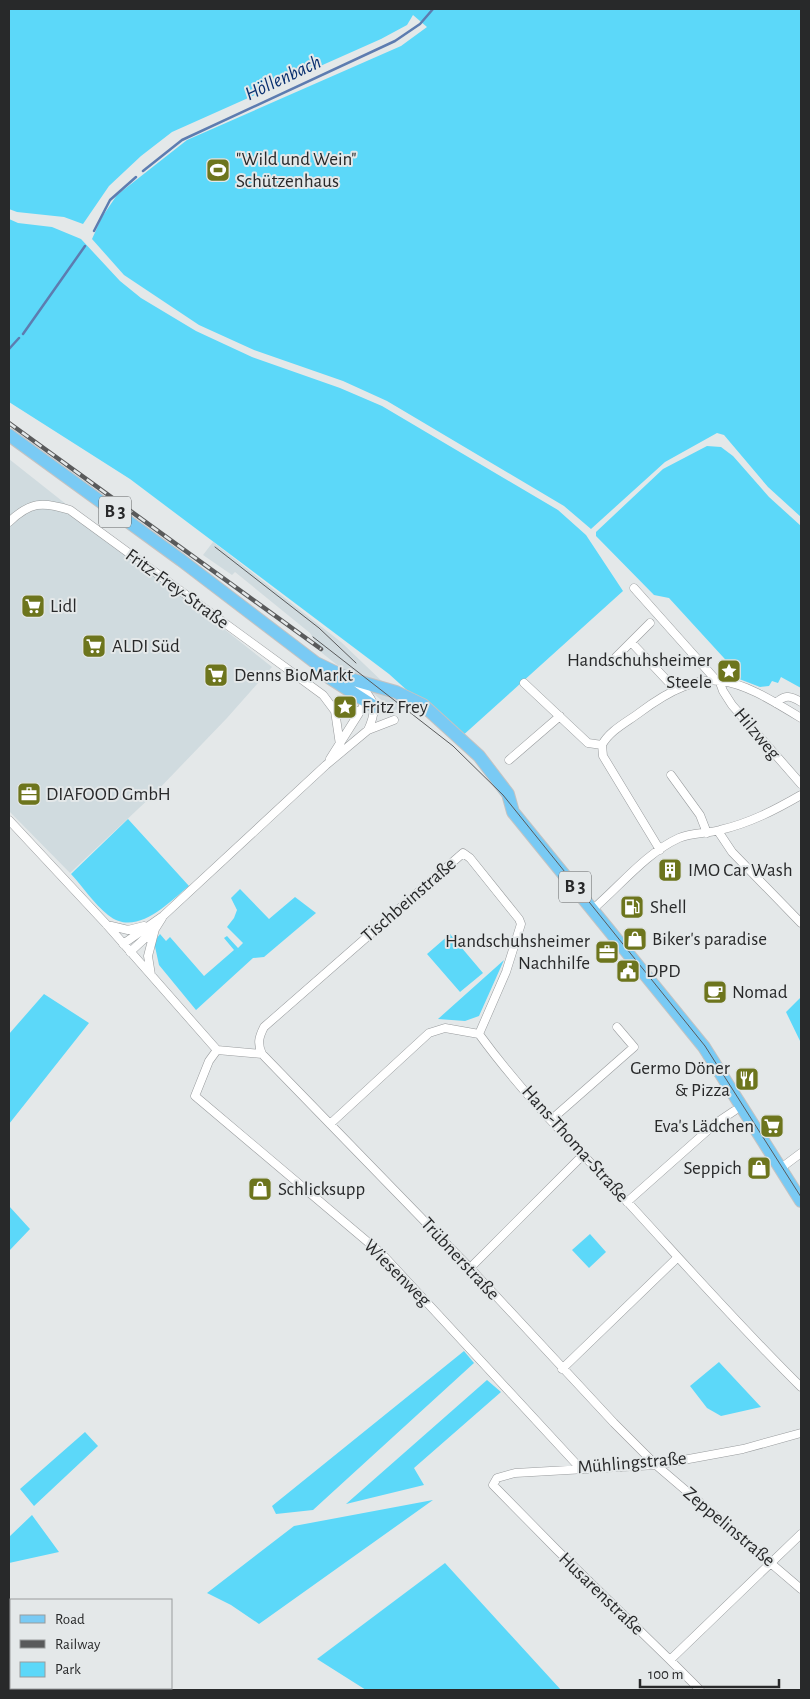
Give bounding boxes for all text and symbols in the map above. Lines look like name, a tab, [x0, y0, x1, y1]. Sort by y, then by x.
water label: Höllenbach	[242, 52, 324, 104]
place label: "Wild und Wein" Schützenhaus	[236, 150, 357, 191]
sports icon: "Wild und Wein" Schützenhaus	[205, 157, 231, 183]
road number: B 3	[99, 497, 131, 528]
street label: Fritz-Frey-Straße	[122, 545, 232, 633]
supermarket icon: Lidl	[20, 593, 46, 619]
place label: Lidl	[50, 597, 77, 616]
supermarket icon: ALDI Süd	[81, 633, 107, 659]
place label: ALDI Süd	[112, 637, 180, 656]
place label: Handschuhsheimer Steele	[567, 651, 712, 692]
place icon: Handschuhsheimer Steele	[716, 658, 742, 684]
supermarket icon: Denns BioMarkt	[203, 662, 229, 688]
place label: Denns BioMarkt	[234, 666, 353, 685]
place icon: Fritz Frey	[332, 694, 358, 720]
place label: Fritz Frey	[362, 698, 428, 717]
street label: Hilzweg	[730, 705, 784, 764]
office icon: DIAFOOD GmbH	[16, 781, 42, 807]
place label: DIAFOOD GmbH	[46, 785, 171, 804]
street label: Tischbeinstraße	[358, 854, 460, 946]
building icon: IMO Car Wash	[657, 857, 683, 883]
place label: IMO Car Wash	[688, 861, 793, 880]
road number: B 3	[559, 872, 591, 902]
fuel station icon: Shell	[619, 894, 645, 920]
place label: Shell	[650, 898, 687, 917]
shop icon: Biker's paradise	[622, 926, 648, 952]
place label: Biker's paradise	[652, 930, 767, 949]
place label: Handschuhsheimer Nachhilfe	[445, 932, 590, 973]
office icon: Handschuhsheimer Nachhilfe	[594, 939, 620, 965]
public building icon: DPD	[615, 958, 641, 984]
place label: DPD	[646, 962, 680, 981]
cafe icon: Nomad	[702, 979, 728, 1005]
place label: Nomad	[732, 983, 788, 1002]
place label: Germo Döner & Pizza	[630, 1059, 730, 1100]
restaurant icon: Germo Döner & Pizza	[734, 1066, 760, 1092]
street label: Hans-Thoma-Straße	[518, 1082, 632, 1206]
supermarket icon: Eva's Lädchen	[759, 1113, 785, 1139]
place label: Eva's Lädchen	[654, 1117, 754, 1136]
shop icon: Seppich	[746, 1155, 772, 1181]
place label: Seppich	[684, 1159, 742, 1178]
shop icon: Schlicksupp	[247, 1176, 273, 1202]
place label: Schlicksupp	[278, 1180, 365, 1199]
street label: Trübnerstraße	[417, 1214, 503, 1304]
street label: Wiesenweg	[360, 1236, 435, 1311]
street label: Mühlingstraße	[577, 1449, 687, 1477]
street label: Zeppelinstraße	[680, 1484, 778, 1570]
street label: Husarenstraße	[555, 1549, 647, 1639]
legend	[10, 1599, 172, 1689]
text: Road	[55, 1612, 85, 1627]
text: Railway	[55, 1637, 101, 1652]
scale bar	[640, 1656, 779, 1688]
text: Park	[55, 1662, 81, 1677]
text: 100 m	[648, 1667, 683, 1682]

